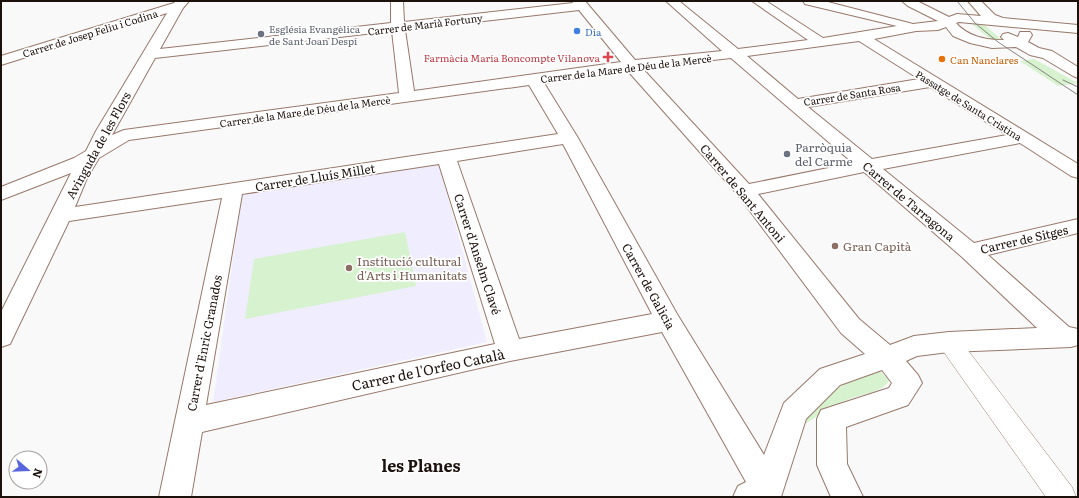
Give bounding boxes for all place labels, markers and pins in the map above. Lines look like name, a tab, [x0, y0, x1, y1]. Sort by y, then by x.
place label: Església Evangèlica de Sant Joan Despí	[269, 21, 361, 48]
place label: Dia	[585, 24, 602, 39]
marker: Dia	[572, 26, 582, 36]
marker: Església Evangèlica de Sant Joan Despí	[256, 29, 266, 39]
place label: Farmàcia María Boncompte Vilanova	[424, 50, 601, 65]
marker: Farmàcia María Boncompte Vilanova	[603, 52, 613, 62]
place label: Can Nanclares	[950, 52, 1019, 67]
marker: Can Nanclares	[937, 54, 947, 64]
place label: Parròquia del Carme	[795, 138, 853, 170]
marker: Parròquia del Carme	[782, 149, 792, 159]
place label: Gran Capità	[843, 237, 912, 255]
marker: Gran Capità	[830, 241, 840, 251]
place label: Institució cultural d'Arts i Humanitats	[357, 252, 468, 284]
marker: Institució cultural d'Arts i Humanitats	[344, 263, 354, 273]

